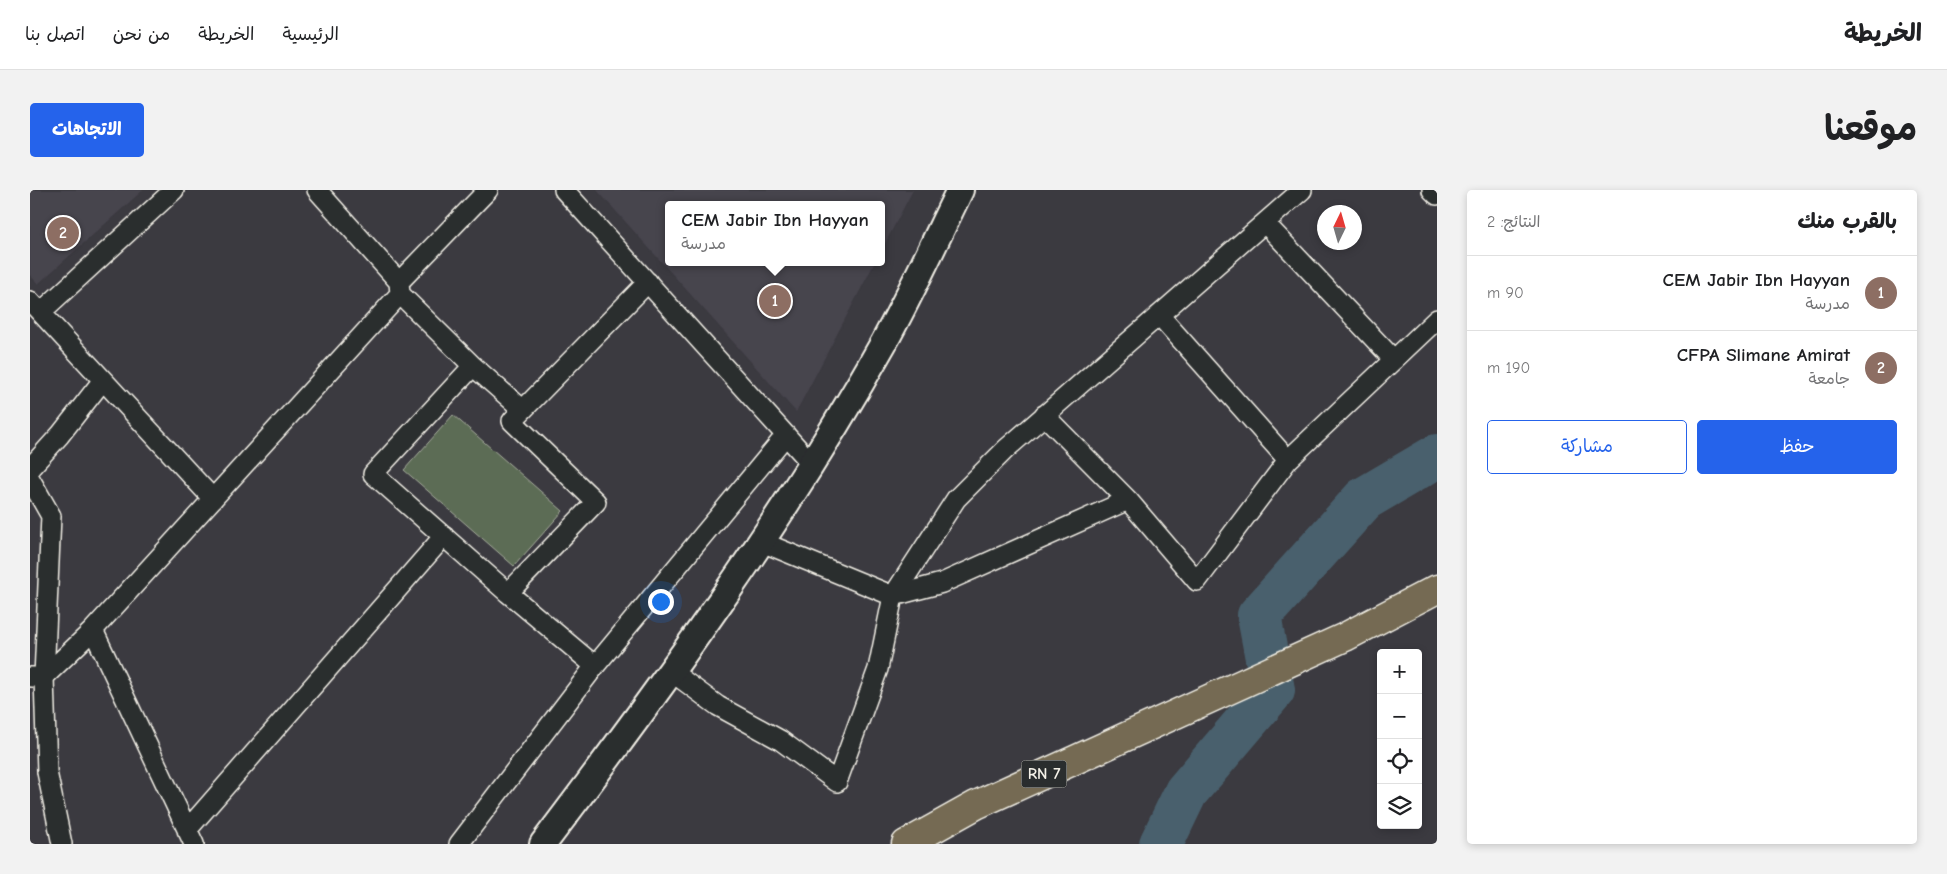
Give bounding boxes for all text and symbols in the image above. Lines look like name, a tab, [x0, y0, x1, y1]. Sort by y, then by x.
text: الخريطة	[1844, 19, 1922, 47]
text: اتصل بنا	[25, 24, 85, 45]
text: من نحن	[113, 24, 170, 45]
text: الخريطة	[198, 24, 254, 45]
text: الرئيسية	[282, 24, 339, 45]
button: الاتجاهات	[30, 103, 144, 157]
text: موقعنا	[1824, 108, 1917, 149]
popup	[665, 201, 885, 266]
north arrow	[1317, 205, 1362, 250]
text: CEM Jabir Ibn Hayyan	[681, 209, 869, 231]
text: بالقرب منك	[1797, 209, 1897, 233]
text: النتائج: 2	[1487, 213, 1541, 231]
pin: 2	[47, 214, 79, 252]
text: مدرسة	[681, 235, 726, 253]
text: CEM Jabir Ibn Hayyan	[1663, 269, 1850, 291]
pin: 1	[759, 282, 791, 320]
text: 90 m	[1487, 284, 1524, 302]
text: 1	[1878, 284, 1884, 302]
text: مدرسة	[1805, 295, 1850, 313]
text: CFPA Slimane Amirat	[1677, 344, 1850, 366]
text: 190 m	[1487, 359, 1530, 377]
text: 2	[1877, 359, 1885, 377]
text: جامعة	[1808, 370, 1850, 388]
button: مشاركة	[1487, 420, 1687, 474]
button: حفظ	[1697, 420, 1897, 474]
your location	[648, 589, 674, 615]
map controls	[1377, 649, 1422, 829]
button: +	[1377, 649, 1422, 694]
button: −	[1377, 694, 1422, 739]
button: locate	[1377, 739, 1422, 784]
road number: RN 7	[1022, 760, 1066, 788]
button: layers	[1377, 784, 1422, 829]

